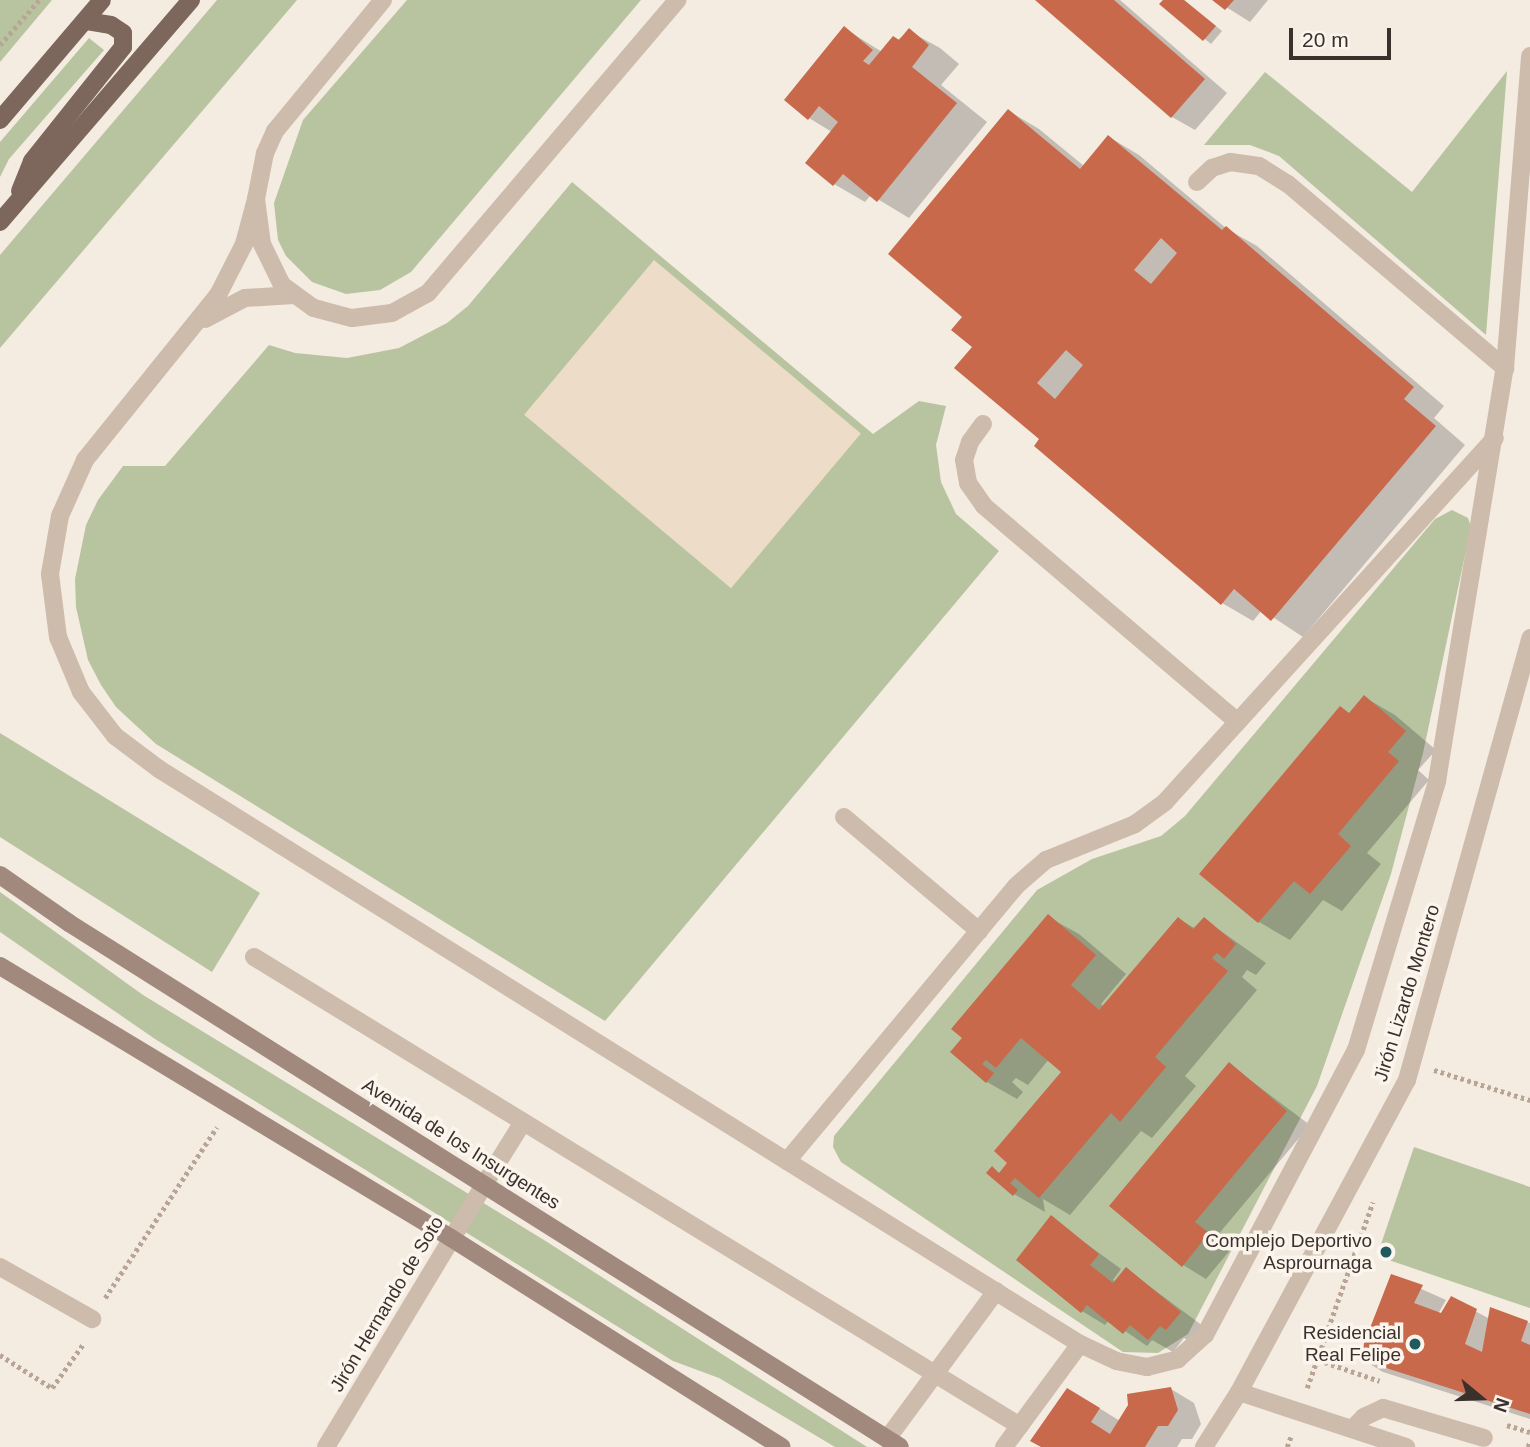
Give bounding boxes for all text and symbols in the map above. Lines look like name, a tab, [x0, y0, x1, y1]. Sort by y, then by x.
scale bar	[1292, 14, 1394, 58]
text: 20 m	[1302, 28, 1349, 51]
street label: Jirón Lizardo Montero	[1369, 902, 1445, 1084]
street label: Avenida de los Insurgentes	[358, 1074, 564, 1214]
street label: Jirón Hernando de Soto	[326, 1212, 448, 1396]
place label: Complejo Deportivo Asprournaga	[1205, 1230, 1372, 1274]
marker: Complejo Deportivo Asprournaga	[1378, 1244, 1394, 1260]
place label: Residencial Real Felipe	[1303, 1322, 1401, 1366]
marker: Residencial Real Felipe	[1407, 1336, 1423, 1352]
north arrow	[1446, 1363, 1516, 1433]
text: N	[1489, 1395, 1513, 1415]

